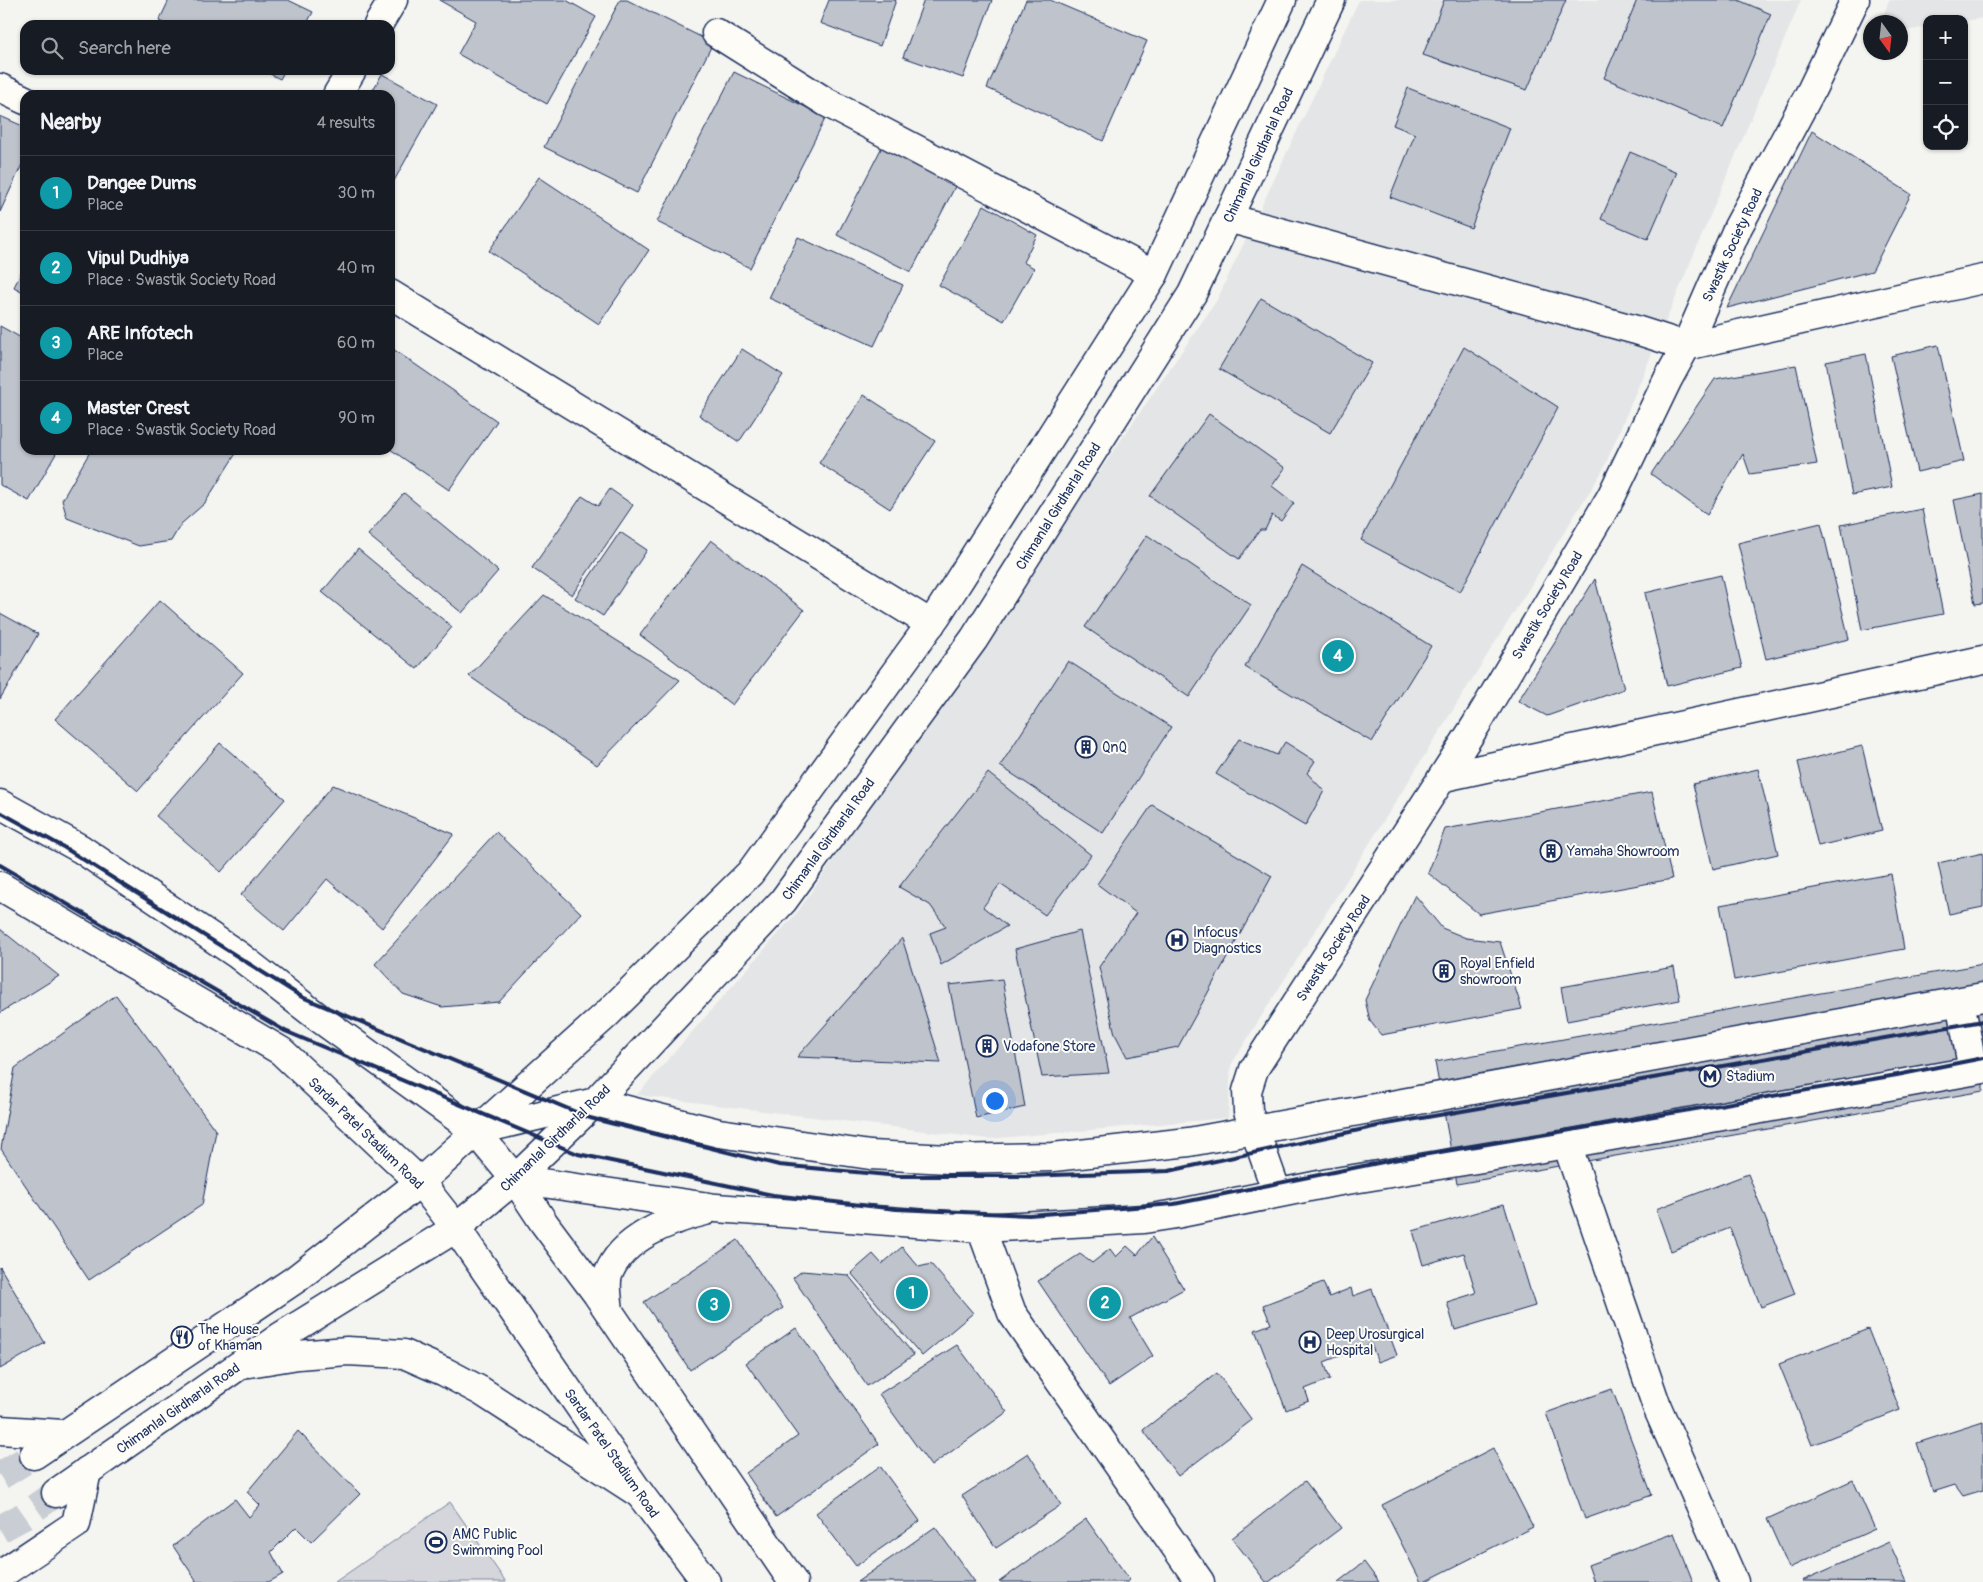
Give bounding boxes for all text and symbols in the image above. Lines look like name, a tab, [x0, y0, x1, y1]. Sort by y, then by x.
north arrow	[1863, 15, 1908, 60]
map controls	[1923, 15, 1968, 150]
button: +	[1923, 15, 1968, 60]
search box	[20, 20, 395, 75]
icon: search	[38, 34, 66, 62]
text: Search here	[78, 36, 171, 60]
button: −	[1923, 60, 1968, 105]
street label: Chimanlal Girdharlal Road	[1220, 85, 1297, 225]
button: locate	[1923, 105, 1968, 150]
text: Nearby	[40, 109, 101, 136]
text: 4 results	[317, 113, 375, 133]
text: Dangee Dums	[87, 171, 196, 195]
text: 1	[53, 183, 59, 203]
text: 30 m	[337, 183, 375, 203]
street label: Swastik Society Road	[1699, 186, 1766, 305]
text: Place	[87, 195, 123, 215]
text: Vipul Dudhiya	[87, 246, 189, 270]
text: 2	[52, 258, 60, 278]
text: 40 m	[337, 258, 375, 278]
text: Place · Swastik Society Road	[87, 270, 276, 290]
text: ARE Infotech	[87, 321, 193, 345]
text: 3	[52, 333, 60, 353]
text: 60 m	[337, 333, 375, 353]
text: Place	[87, 345, 123, 365]
text: Master Crest	[87, 396, 190, 420]
text: 4	[51, 408, 61, 428]
text: 90 m	[338, 408, 375, 428]
text: Place · Swastik Society Road	[87, 420, 276, 440]
street label: Chimanlal Girdharlal Road	[1012, 439, 1105, 573]
street label: Swastik Society Road	[1508, 548, 1587, 662]
pin: 4	[1322, 637, 1354, 675]
building icon: QnQ	[1074, 735, 1098, 759]
place label: QnQ	[1102, 739, 1127, 756]
street label: Chimanlal Girdharlal Road	[778, 775, 879, 904]
building icon: Yamaha Showroom	[1539, 839, 1563, 863]
place label: Yamaha Showroom	[1566, 843, 1679, 860]
street label: Swastik Society Road	[1293, 892, 1374, 1005]
place label: Infocus Diagnostics	[1193, 924, 1262, 957]
hospital icon: Infocus Diagnostics	[1165, 928, 1189, 952]
place label: Royal Enfield showroom	[1460, 955, 1535, 988]
building icon: Royal Enfield showroom	[1432, 959, 1456, 983]
building icon: Vodafone Store	[975, 1034, 999, 1058]
place label: Vodafone Store	[1003, 1038, 1095, 1055]
metro station icon: Stadium	[1698, 1064, 1722, 1088]
place label: Stadium	[1726, 1068, 1775, 1085]
street label: Sardar Patel Stadium Road	[304, 1074, 427, 1193]
street label: Chimanlal Girdharlal Road	[497, 1081, 614, 1195]
your location	[982, 1088, 1008, 1114]
pin: 1	[896, 1274, 928, 1312]
pin: 2	[1089, 1284, 1121, 1322]
pin: 3	[698, 1286, 730, 1324]
place label: The House of Khaman	[198, 1321, 262, 1354]
restaurant icon: The House of Khaman	[170, 1325, 194, 1349]
place label: Deep Urosurgical Hospital	[1326, 1326, 1424, 1359]
hospital icon: Deep Urosurgical Hospital	[1298, 1330, 1322, 1354]
street label: Chimanlal Girdharlal Road	[113, 1359, 243, 1457]
street label: Sardar Patel Stadium Road	[561, 1385, 663, 1521]
place label: AMC Public Swimming Pool	[452, 1526, 543, 1559]
sports icon: AMC Public Swimming Pool	[424, 1530, 448, 1554]

